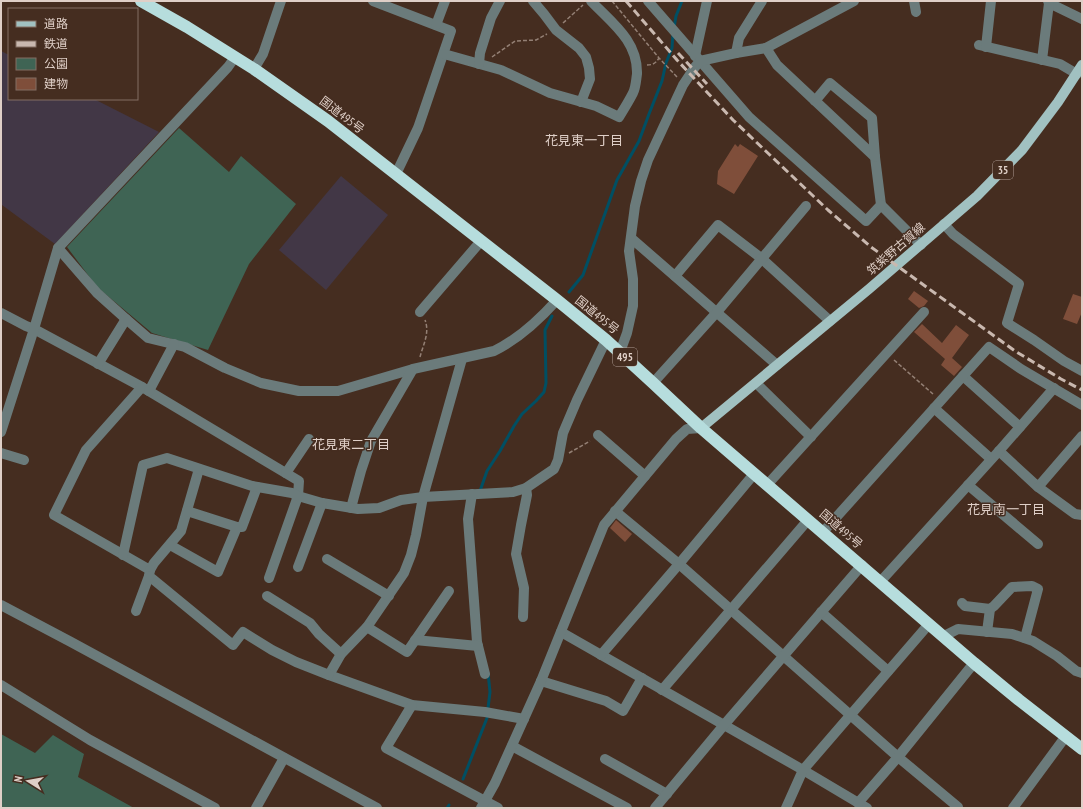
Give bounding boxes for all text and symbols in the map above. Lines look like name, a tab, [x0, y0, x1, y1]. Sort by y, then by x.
legend	[8, 8, 138, 100]
text: 道路	[44, 16, 68, 31]
text: 鉄道	[44, 36, 68, 51]
text: 公園	[44, 56, 68, 71]
text: 建物	[44, 76, 68, 91]
street label: 国道495号	[317, 93, 368, 136]
district label: 花見東一丁目	[545, 132, 623, 149]
road number: 35	[993, 161, 1013, 179]
street label: 筑紫野古賀線	[864, 219, 928, 278]
street label: 国道495号	[572, 292, 622, 337]
road number: 495	[613, 348, 637, 366]
district label: 花見東二丁目	[312, 436, 390, 453]
district label: 花見南一丁目	[967, 501, 1045, 518]
street label: 国道495号	[817, 506, 866, 551]
north arrow	[8, 761, 48, 801]
text: N	[11, 775, 26, 783]

